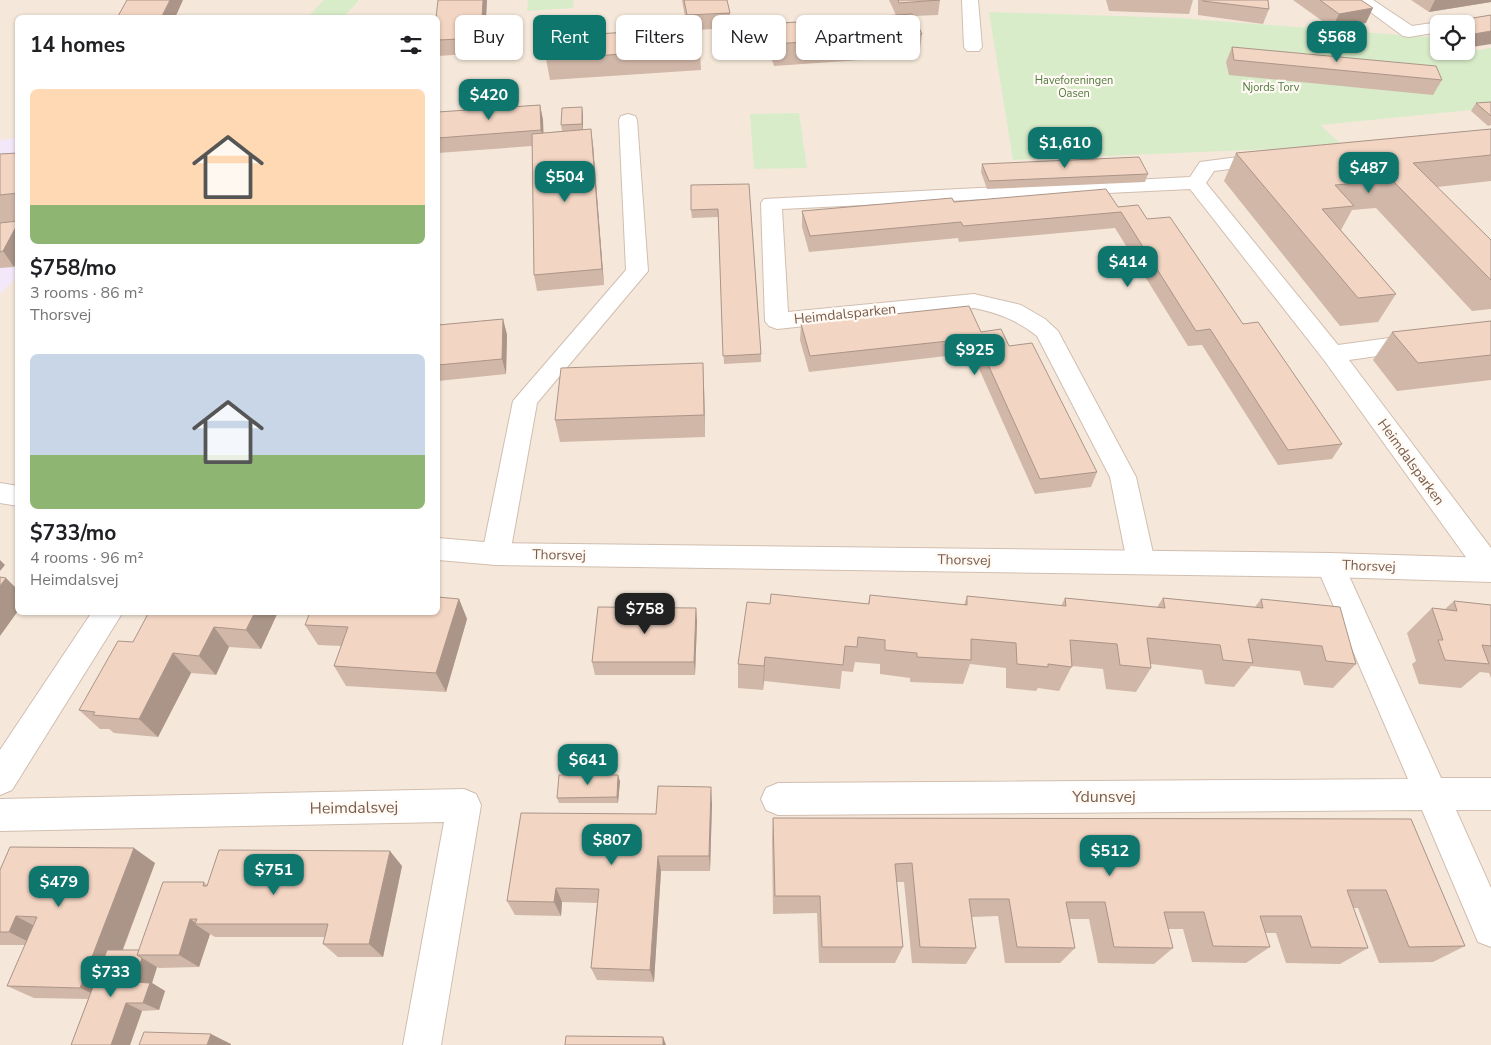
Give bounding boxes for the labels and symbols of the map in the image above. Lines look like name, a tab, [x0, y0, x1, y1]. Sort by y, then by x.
pin: $568	[1307, 20, 1367, 63]
park label: Haveforeningen Oasen	[1035, 73, 1113, 101]
pin: $420	[459, 78, 519, 121]
park label: Njords Torv	[1242, 80, 1300, 95]
pin: $1,610	[1024, 126, 1106, 169]
pin: $487	[1339, 152, 1399, 194]
pin: $504	[535, 160, 595, 203]
pin: $414	[1098, 246, 1158, 288]
street label: Heimdalsparken	[793, 299, 897, 329]
pin: $925	[945, 334, 1005, 376]
street label: Heimdalsparken	[1373, 415, 1449, 509]
street label: Thorsvej	[532, 545, 586, 565]
street label: Thorsvej	[937, 550, 991, 570]
street label: Thorsvej	[1342, 556, 1396, 576]
pin: $758	[615, 592, 675, 635]
pin: $641	[558, 744, 618, 786]
street label: Ydunsvej	[1071, 786, 1136, 808]
street label: Heimdalsvej	[310, 796, 398, 820]
pin: $807	[582, 824, 642, 866]
pin: $512	[1080, 834, 1140, 877]
pin: $751	[244, 854, 304, 896]
pin: $479	[29, 866, 89, 908]
pin: $733	[81, 956, 141, 998]

